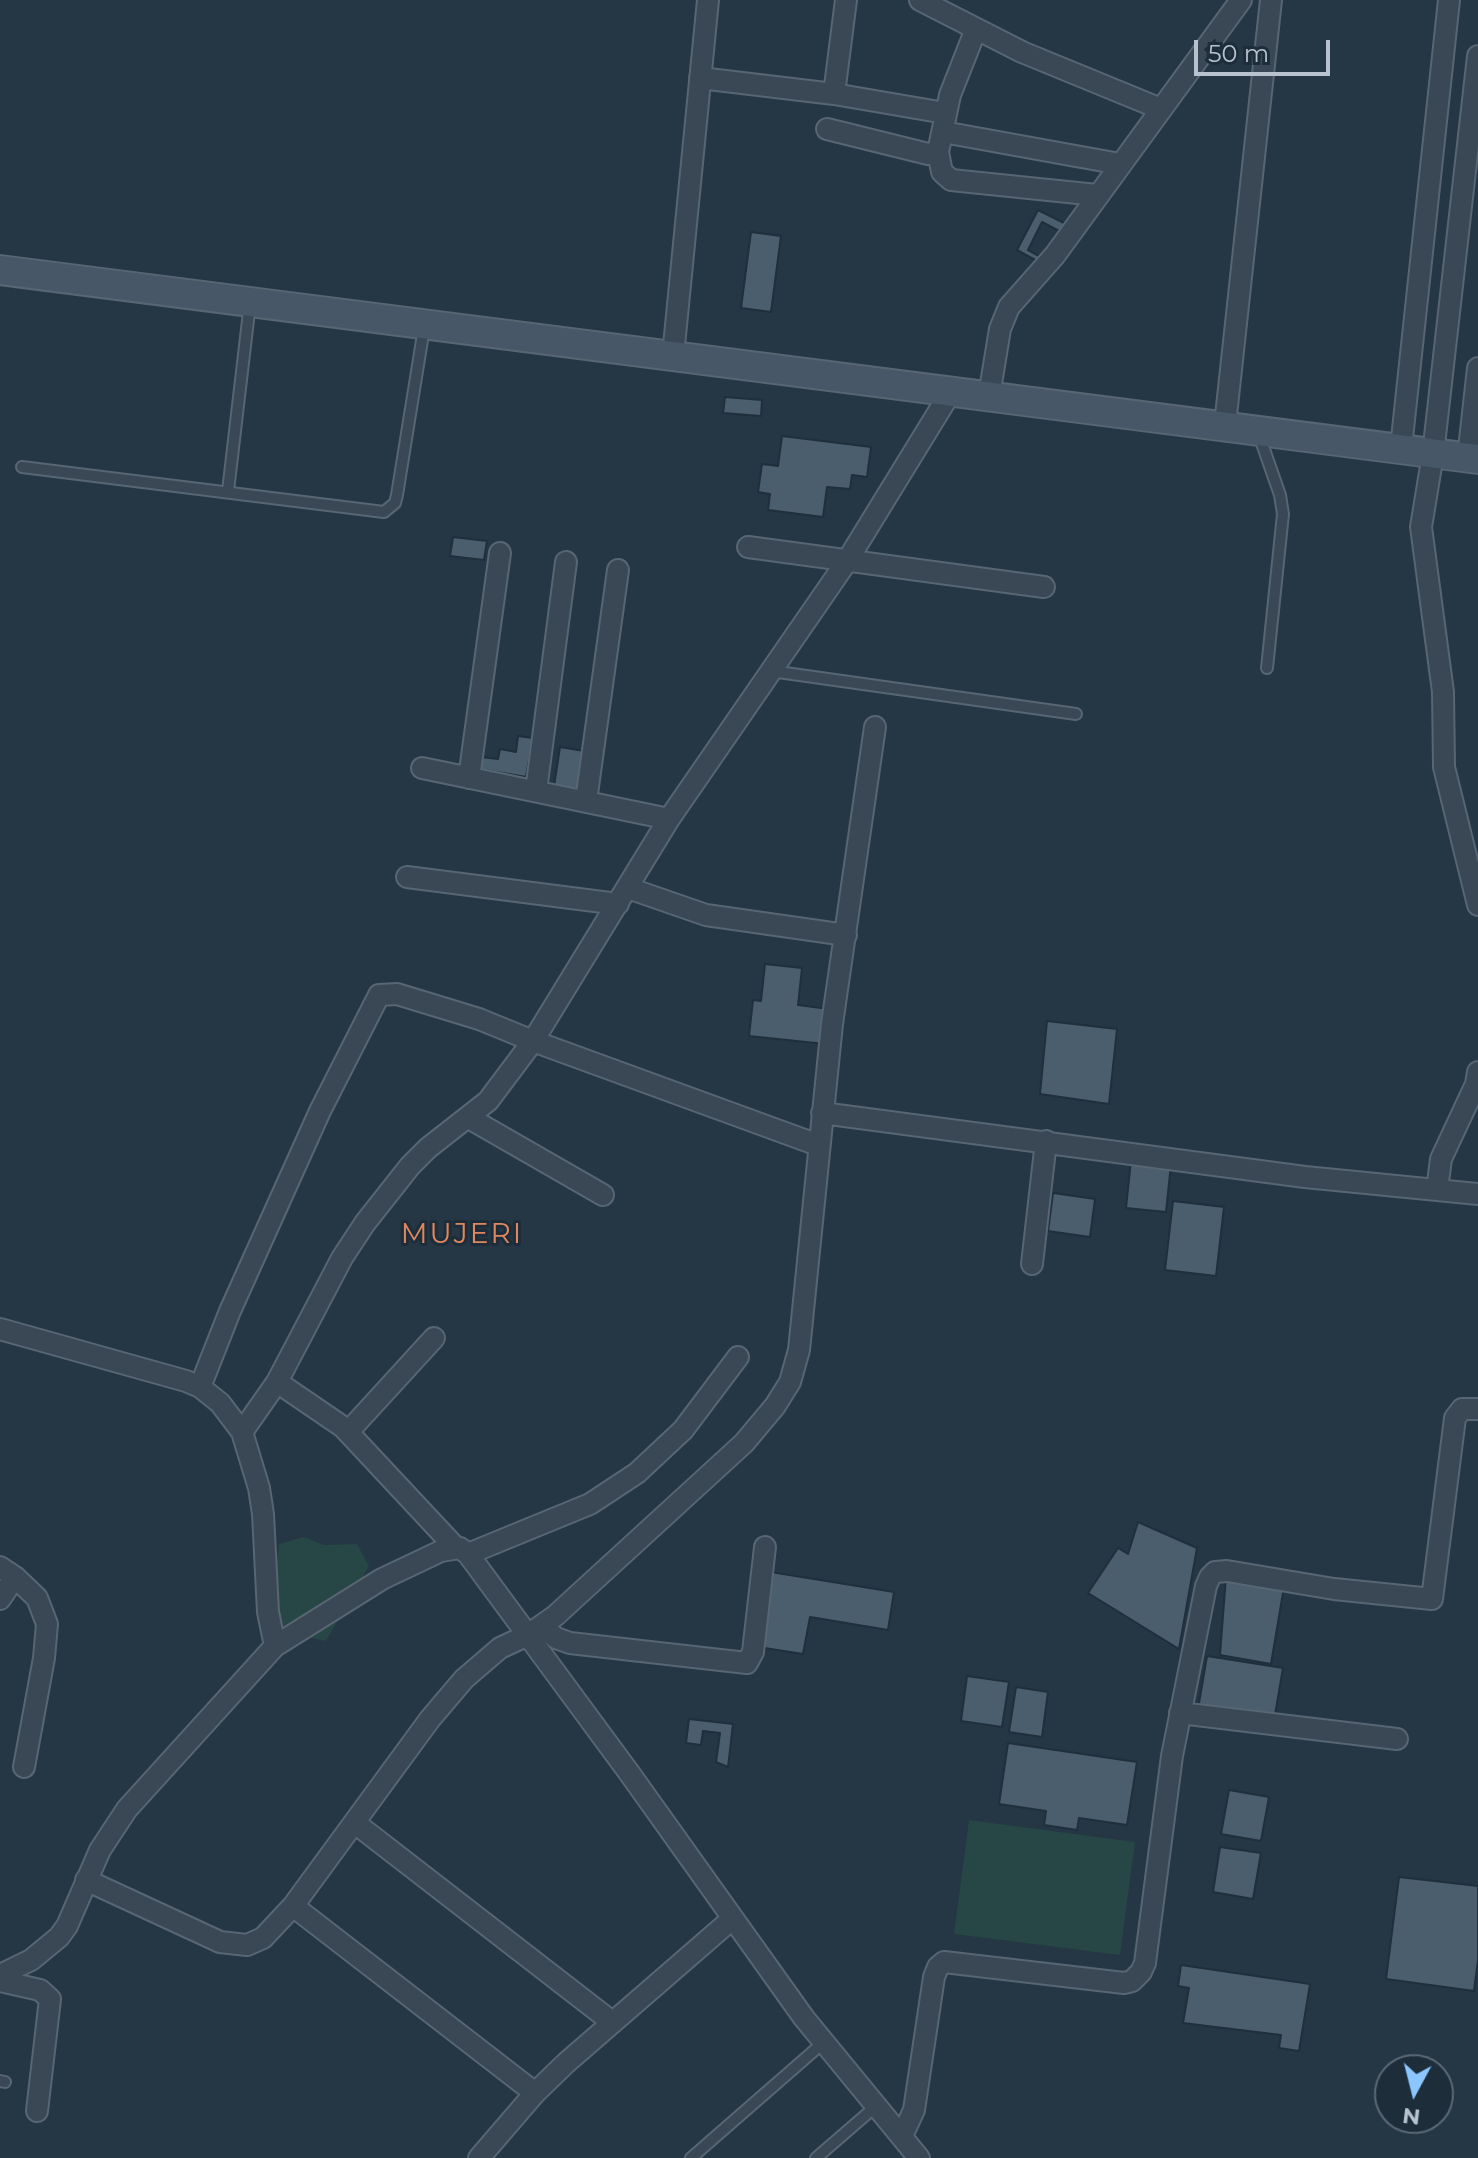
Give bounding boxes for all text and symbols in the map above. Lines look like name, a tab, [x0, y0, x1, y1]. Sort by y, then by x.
scale bar	[1198, 24, 1334, 74]
text: 50 m	[1208, 39, 1269, 68]
district label: MUJERI	[401, 1218, 523, 1252]
north arrow	[1374, 2054, 1454, 2134]
text: N	[1401, 2102, 1422, 2131]

